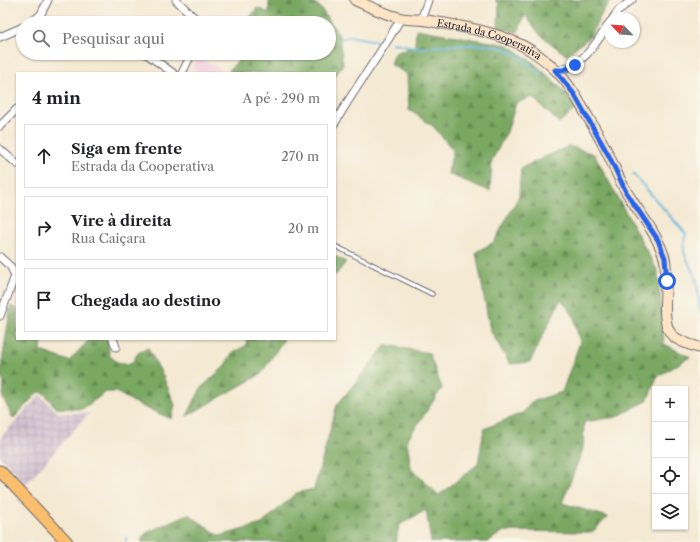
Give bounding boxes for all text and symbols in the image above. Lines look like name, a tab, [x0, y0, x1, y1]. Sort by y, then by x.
north arrow	[604, 12, 640, 48]
search box	[16, 16, 336, 60]
street label: Estrada da Cooperativa	[436, 16, 545, 63]
icon: search	[30, 27, 52, 49]
text: Pesquisar aqui	[62, 29, 165, 48]
route end	[566, 56, 584, 74]
text: 4 min	[32, 88, 81, 108]
text: A pé · 290 m	[243, 90, 320, 106]
text: Siga em frente	[71, 139, 182, 158]
icon: ahead	[33, 145, 55, 167]
text: 270 m	[281, 148, 319, 164]
text: Estrada da Cooperativa	[71, 158, 214, 174]
text: Vire à direita	[71, 211, 171, 230]
icon: right	[33, 217, 55, 239]
text: 20 m	[288, 220, 319, 236]
text: Rua Caiçara	[71, 230, 146, 246]
route start	[658, 272, 676, 290]
icon: arrive	[33, 289, 55, 311]
text: Chegada ao destino	[71, 291, 221, 310]
map controls	[652, 386, 688, 530]
button: +	[652, 386, 688, 422]
button: −	[652, 422, 688, 458]
button: locate	[652, 458, 688, 494]
button: layers	[652, 494, 688, 530]

